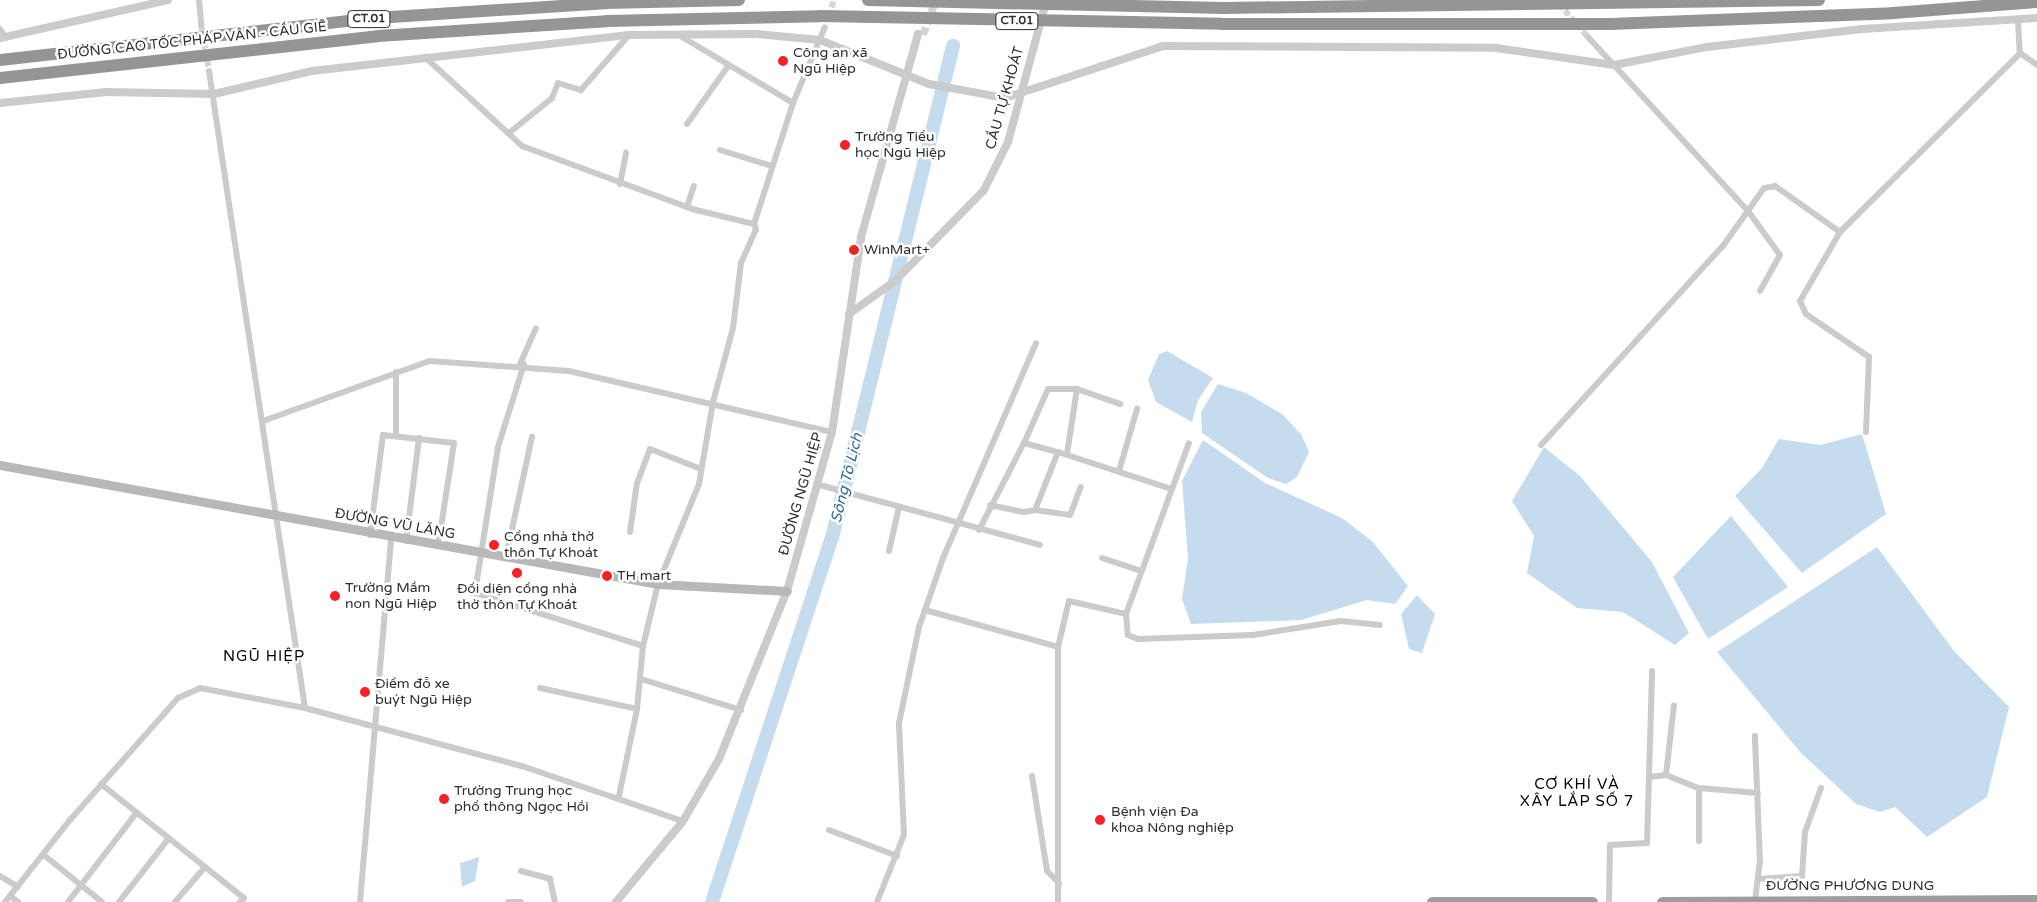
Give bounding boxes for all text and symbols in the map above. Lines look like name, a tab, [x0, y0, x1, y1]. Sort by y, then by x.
road number: CT.01	[346, 10, 392, 28]
road number: CT.01	[994, 12, 1040, 30]
street label: ĐƯỜNG CAO TỐC PHÁP VÂN - CẦU GIẼ	[56, 18, 328, 64]
place label: Công an xã Ngũ Hiệp	[793, 45, 867, 78]
street label: CẦU TỰ KHOÁT	[982, 45, 1028, 151]
marker: Công an xã Ngũ Hiệp	[777, 55, 789, 67]
place label: Trường Tiểu học Ngũ Hiệp	[855, 129, 946, 162]
marker: Trường Tiểu học Ngũ Hiệp	[839, 139, 851, 151]
place label: WinMart+	[864, 242, 930, 258]
marker: WinMart+	[848, 244, 860, 256]
street label: ĐƯỜNG NGŨ HIỆP	[775, 431, 827, 557]
water label: Sông Tô Lịch	[827, 431, 867, 525]
street label: ĐƯỜNG VŨ LĂNG	[333, 505, 457, 543]
place label: Cổng nhà thờ thôn Tự Khoát	[504, 529, 598, 562]
marker: Cổng nhà thờ thôn Tự Khoát	[488, 539, 500, 551]
marker: Đối diện cổng nhà thờ thôn Tự Khoát	[511, 567, 523, 579]
place label: TH mart	[617, 568, 671, 584]
marker: TH mart	[601, 570, 613, 582]
place label: Trường Mầm non Ngũ Hiệp	[345, 580, 437, 612]
place label: Đối diện cổng nhà thờ thôn Tự Khoát	[457, 581, 577, 614]
marker: Trường Mầm non Ngũ Hiệp	[329, 590, 341, 602]
district label: NGŨ HIỆP	[222, 648, 306, 666]
place label: Điểm đỗ xe buýt Ngũ Hiệp	[375, 676, 472, 709]
marker: Điểm đỗ xe buýt Ngũ Hiệp	[359, 686, 371, 698]
district label: CƠ KHÍ VÀ XÂY LẮP SỐ 7	[1518, 775, 1636, 810]
place label: Trường Trung học phổ thông Ngọc Hồi	[454, 783, 589, 816]
marker: Trường Trung học phổ thông Ngọc Hồi	[438, 793, 450, 805]
place label: Bệnh viện Đa khoa Nông nghiệp	[1111, 804, 1234, 836]
marker: Bệnh viện Đa khoa Nông nghiệp	[1093, 813, 1107, 827]
street label: ĐƯỜNG PHƯƠNG DUNG	[1766, 878, 1934, 894]

